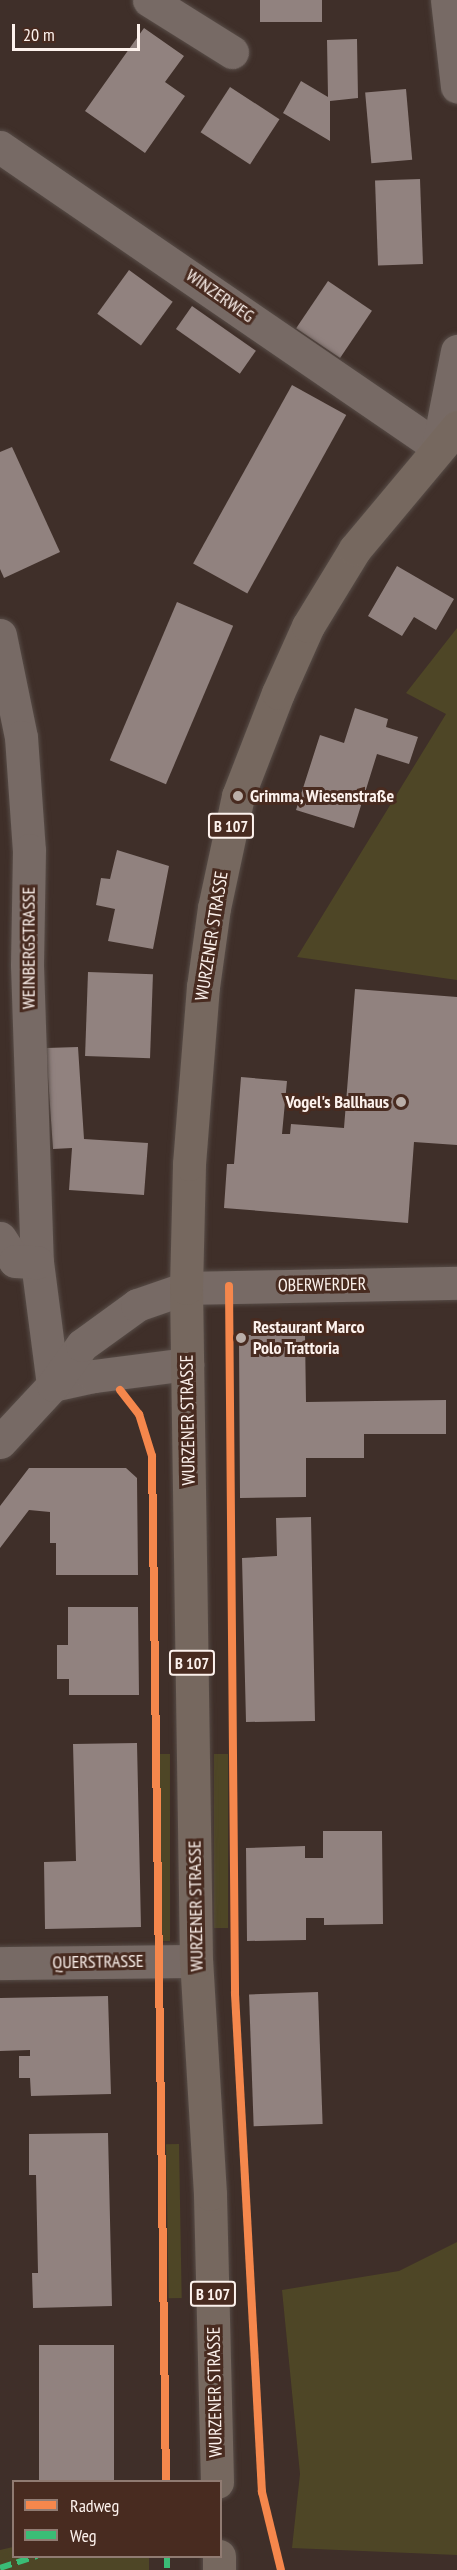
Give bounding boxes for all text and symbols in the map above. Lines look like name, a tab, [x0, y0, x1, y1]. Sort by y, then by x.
scale bar	[15, 12, 142, 50]
text: 20 m	[23, 23, 55, 46]
street label: WINZERWEG	[182, 265, 258, 327]
place label: Grimma, Wiesenstraße	[250, 785, 396, 807]
marker: Grimma, Wiesenstraße	[231, 789, 245, 803]
road number: B 107	[207, 813, 255, 839]
street label: WURZENER STRASSE	[191, 870, 233, 1002]
street label: WEINBERGSTRASSE	[18, 887, 40, 1009]
place label: Vogel's Ballhaus	[285, 1091, 389, 1113]
marker: Vogel's Ballhaus	[394, 1095, 408, 1109]
street label: OBERWERDER	[278, 1273, 366, 1297]
place label: Restaurant Marco Polo Trattoria	[253, 1317, 364, 1360]
marker: Restaurant Marco Polo Trattoria	[234, 1331, 248, 1345]
street label: WURZENER STRASSE	[176, 1354, 200, 1486]
road number: B 107	[168, 1650, 216, 1676]
street label: WURZENER STRASSE	[184, 1840, 208, 1972]
street label: QUERSTRASSE	[52, 1950, 144, 1974]
road number: B 107	[189, 2281, 237, 2307]
street label: WURZENER STRASSE	[203, 2326, 227, 2458]
legend	[12, 2480, 222, 2558]
text: Radweg	[70, 2494, 119, 2517]
text: Weg	[70, 2524, 97, 2547]

